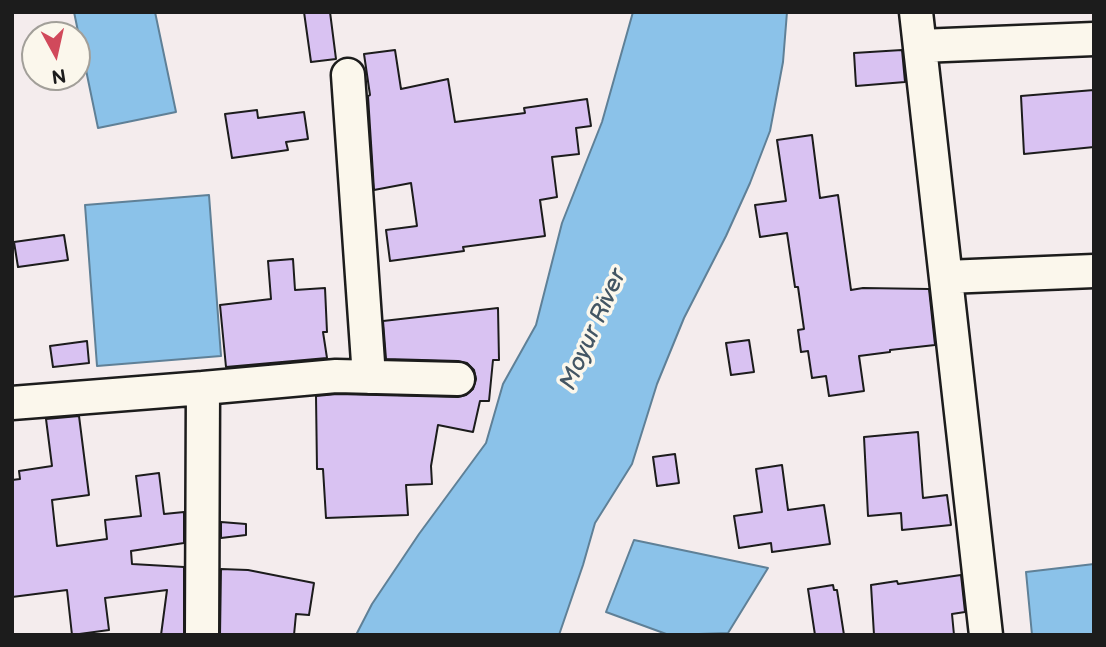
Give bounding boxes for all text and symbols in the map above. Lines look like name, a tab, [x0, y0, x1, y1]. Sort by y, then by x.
north arrow	[21, 21, 91, 91]
text: N	[50, 63, 67, 88]
water label: Moyur River	[555, 265, 633, 395]

